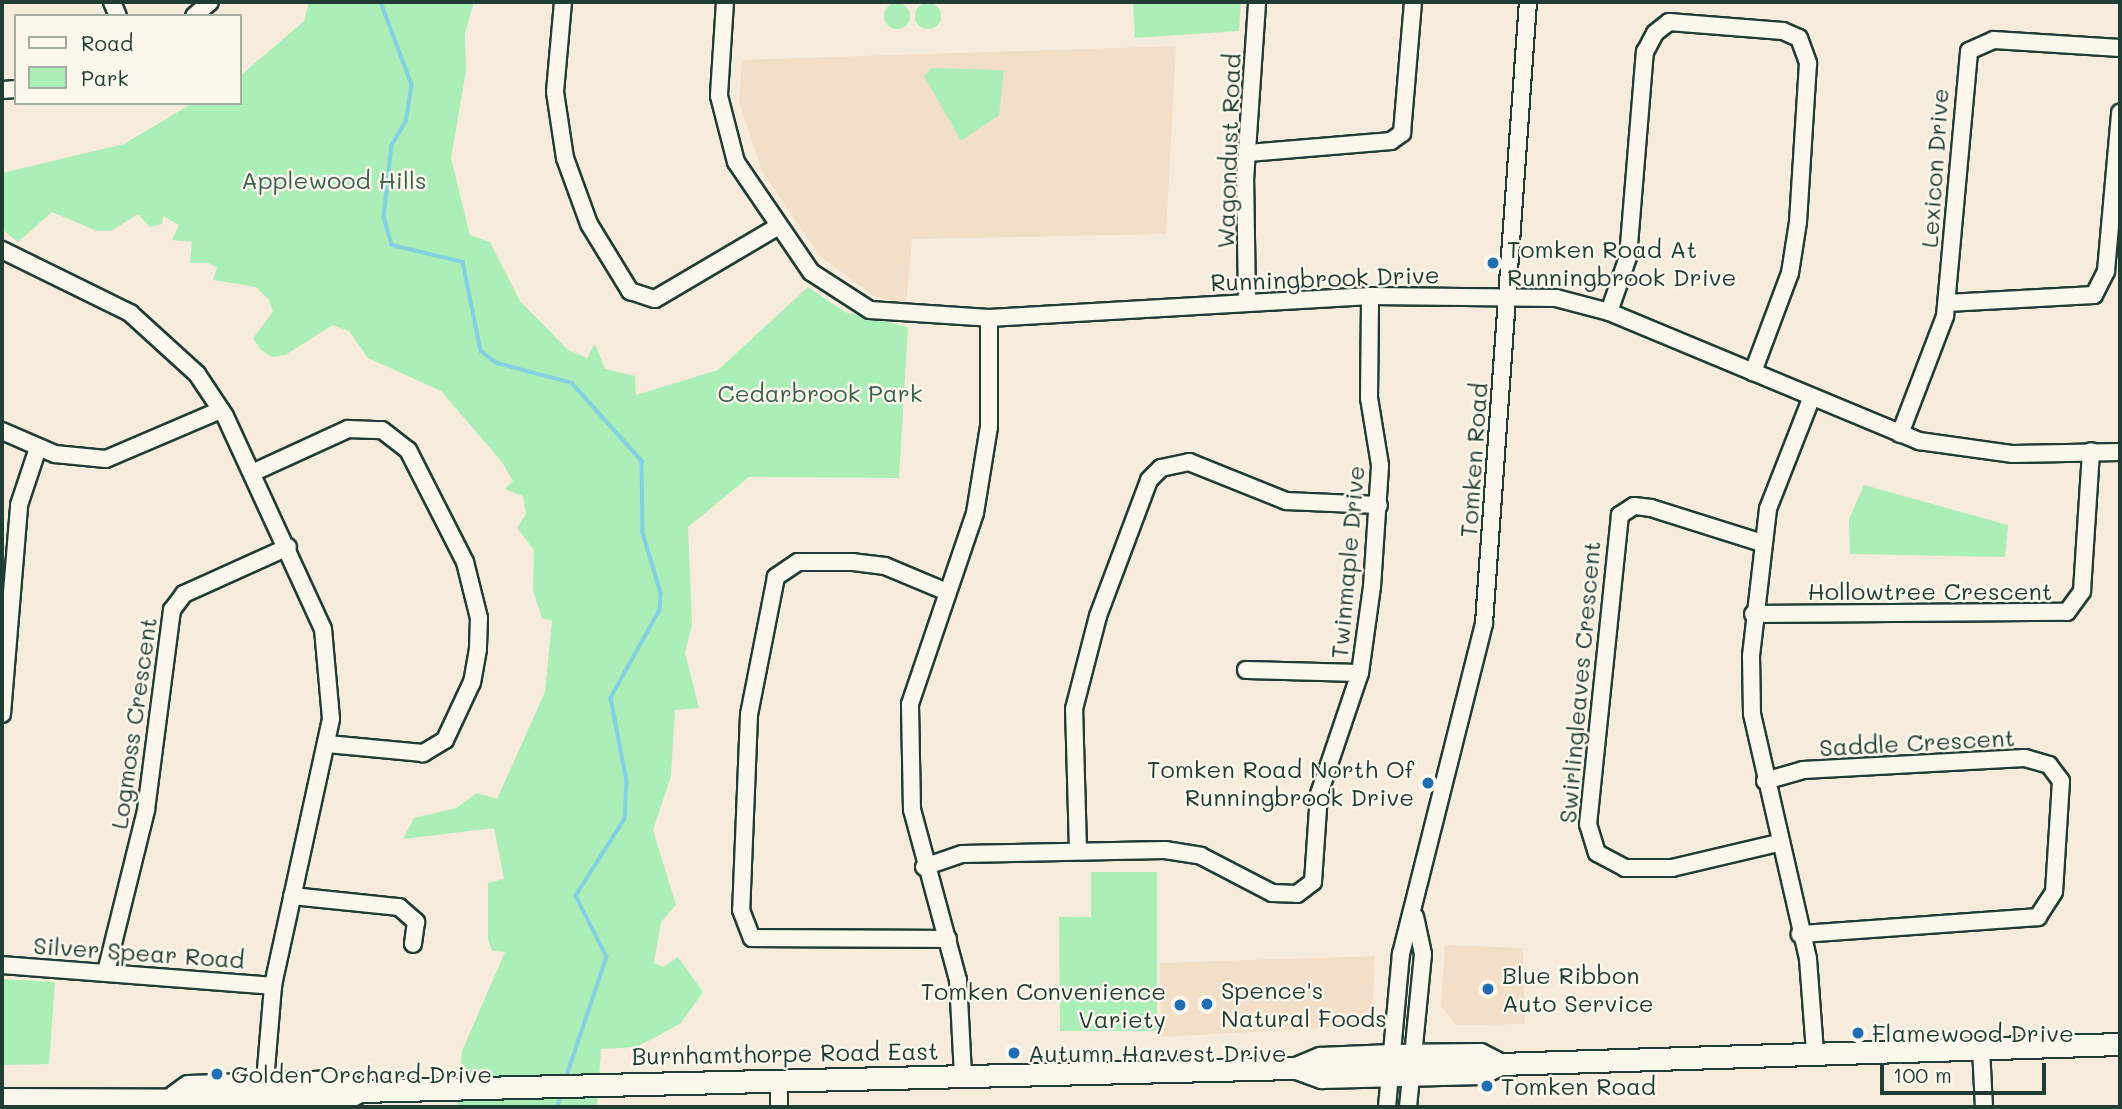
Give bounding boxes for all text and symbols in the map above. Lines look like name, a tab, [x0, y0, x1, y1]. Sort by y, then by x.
legend	[14, 14, 242, 105]
text: Road	[81, 29, 133, 56]
street label: Wagondust Road	[1210, 53, 1246, 249]
text: Park	[81, 64, 129, 91]
street label: Lexicon Drive	[1914, 87, 1954, 249]
park label: Applewood Hills	[241, 166, 427, 194]
place label: Tomken Road At Runningbrook Drive	[1507, 235, 1736, 291]
marker: Tomken Road At Runningbrook Drive	[1485, 255, 1501, 271]
street label: Runningbrook Drive	[1210, 260, 1440, 296]
park label: Cedarbrook Park	[718, 379, 922, 407]
street label: Tomken Road	[1453, 382, 1493, 538]
street label: Twinmaple Drive	[1324, 464, 1370, 660]
street label: Swirlingleaves Crescent	[1552, 540, 1606, 824]
street label: Hollowtree Crescent	[1808, 577, 2052, 605]
street label: Logmoss Crescent	[104, 615, 162, 831]
street label: Saddle Crescent	[1818, 722, 2016, 762]
place label: Tomken Road North Of Runningbrook Drive	[1147, 755, 1414, 811]
marker: Tomken Road North Of Runningbrook Drive	[1420, 775, 1436, 791]
street label: Silver Spear Road	[32, 930, 246, 974]
place label: Blue Ribbon Auto Service	[1502, 961, 1654, 1017]
place label: Spence's Natural Foods	[1221, 976, 1387, 1032]
place label: Tomken Convenience Variety	[921, 977, 1166, 1033]
marker: Blue Ribbon Auto Service	[1480, 981, 1496, 997]
marker: Spence's Natural Foods	[1199, 996, 1215, 1012]
marker: Tomken Convenience Variety	[1172, 997, 1188, 1013]
place label: Flamewood Drive	[1872, 1019, 2074, 1047]
marker: Flamewood Drive	[1850, 1025, 1866, 1041]
street label: Burnhamthorpe Road East	[631, 1036, 939, 1070]
place label: Autumn Harvest Drive	[1028, 1039, 1287, 1067]
marker: Autumn Harvest Drive	[1006, 1045, 1022, 1061]
scale bar	[1884, 1050, 2050, 1094]
place label: Golden Orchard Drive	[231, 1060, 492, 1088]
text: 100 m	[1893, 1061, 1952, 1088]
marker: Golden Orchard Drive	[209, 1066, 225, 1082]
place label: Tomken Road	[1501, 1072, 1656, 1100]
marker: Tomken Road	[1479, 1078, 1495, 1094]

